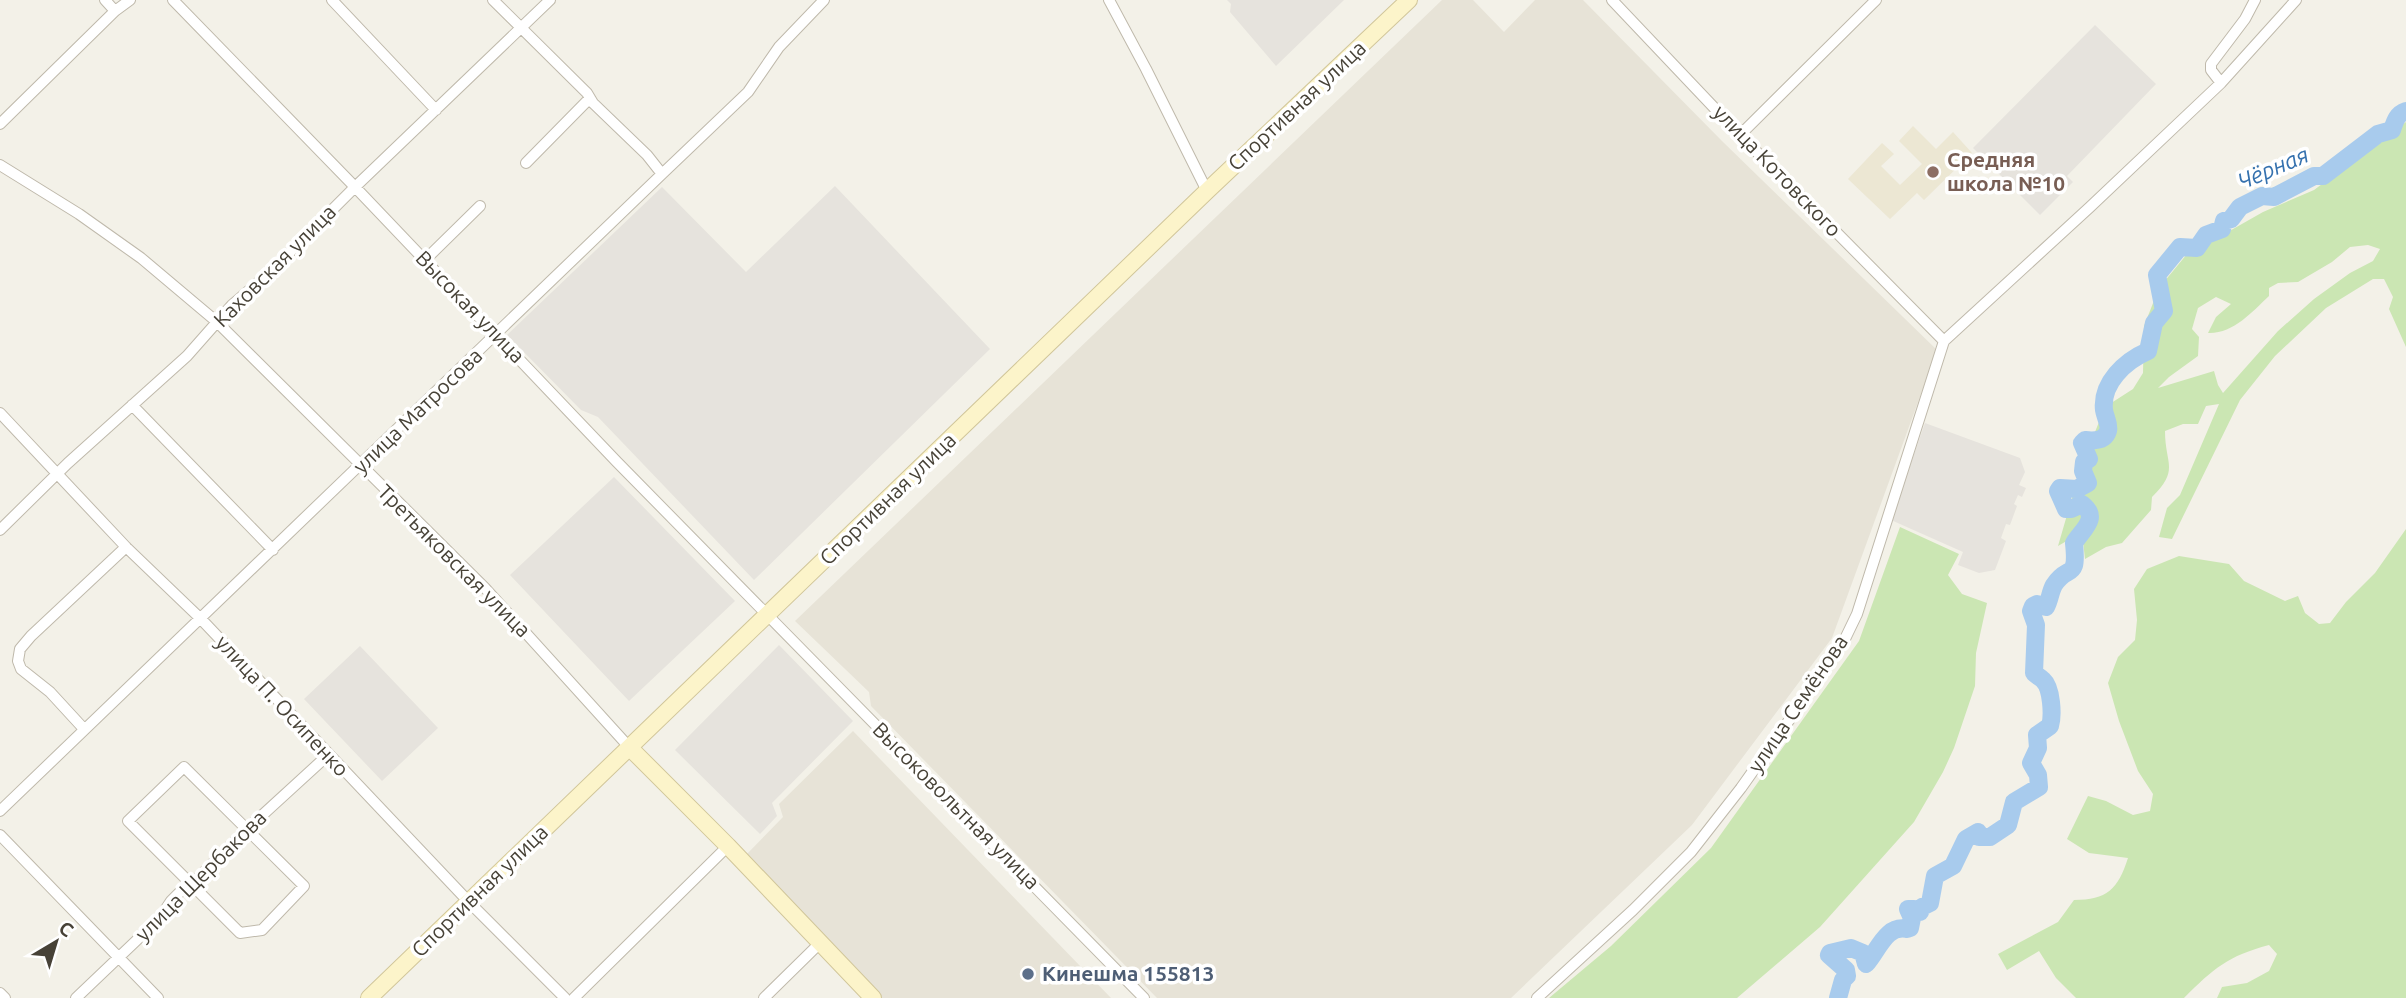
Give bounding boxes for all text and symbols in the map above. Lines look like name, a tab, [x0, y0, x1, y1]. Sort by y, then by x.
street label: Спортивная улица	[1222, 35, 1370, 175]
street label: улица Котовского	[1709, 100, 1847, 241]
water label: Чёрная	[2234, 141, 2312, 194]
place label: Средняя школа №10	[1947, 147, 2065, 195]
marker: Средняя школа №10	[1925, 164, 1941, 180]
street label: Каховская улица	[208, 199, 340, 331]
street label: Высокая улица	[411, 245, 530, 367]
street label: улица Матросова	[348, 343, 487, 478]
street label: Спортивная улица	[814, 427, 960, 569]
street label: Третьяковская улица	[373, 479, 536, 642]
street label: улица П. Осипенко	[211, 630, 354, 781]
street label: улица Семёнова	[1742, 630, 1852, 777]
street label: Высоковольтная улица	[868, 717, 1045, 894]
street label: улица Щербакова	[130, 805, 271, 946]
street label: Спортивная улица	[406, 819, 552, 961]
north arrow	[21, 907, 91, 977]
text: С	[55, 916, 78, 941]
place label: Кинешма 155813	[1042, 961, 1214, 985]
marker: Кинешма 155813	[1020, 966, 1036, 982]

